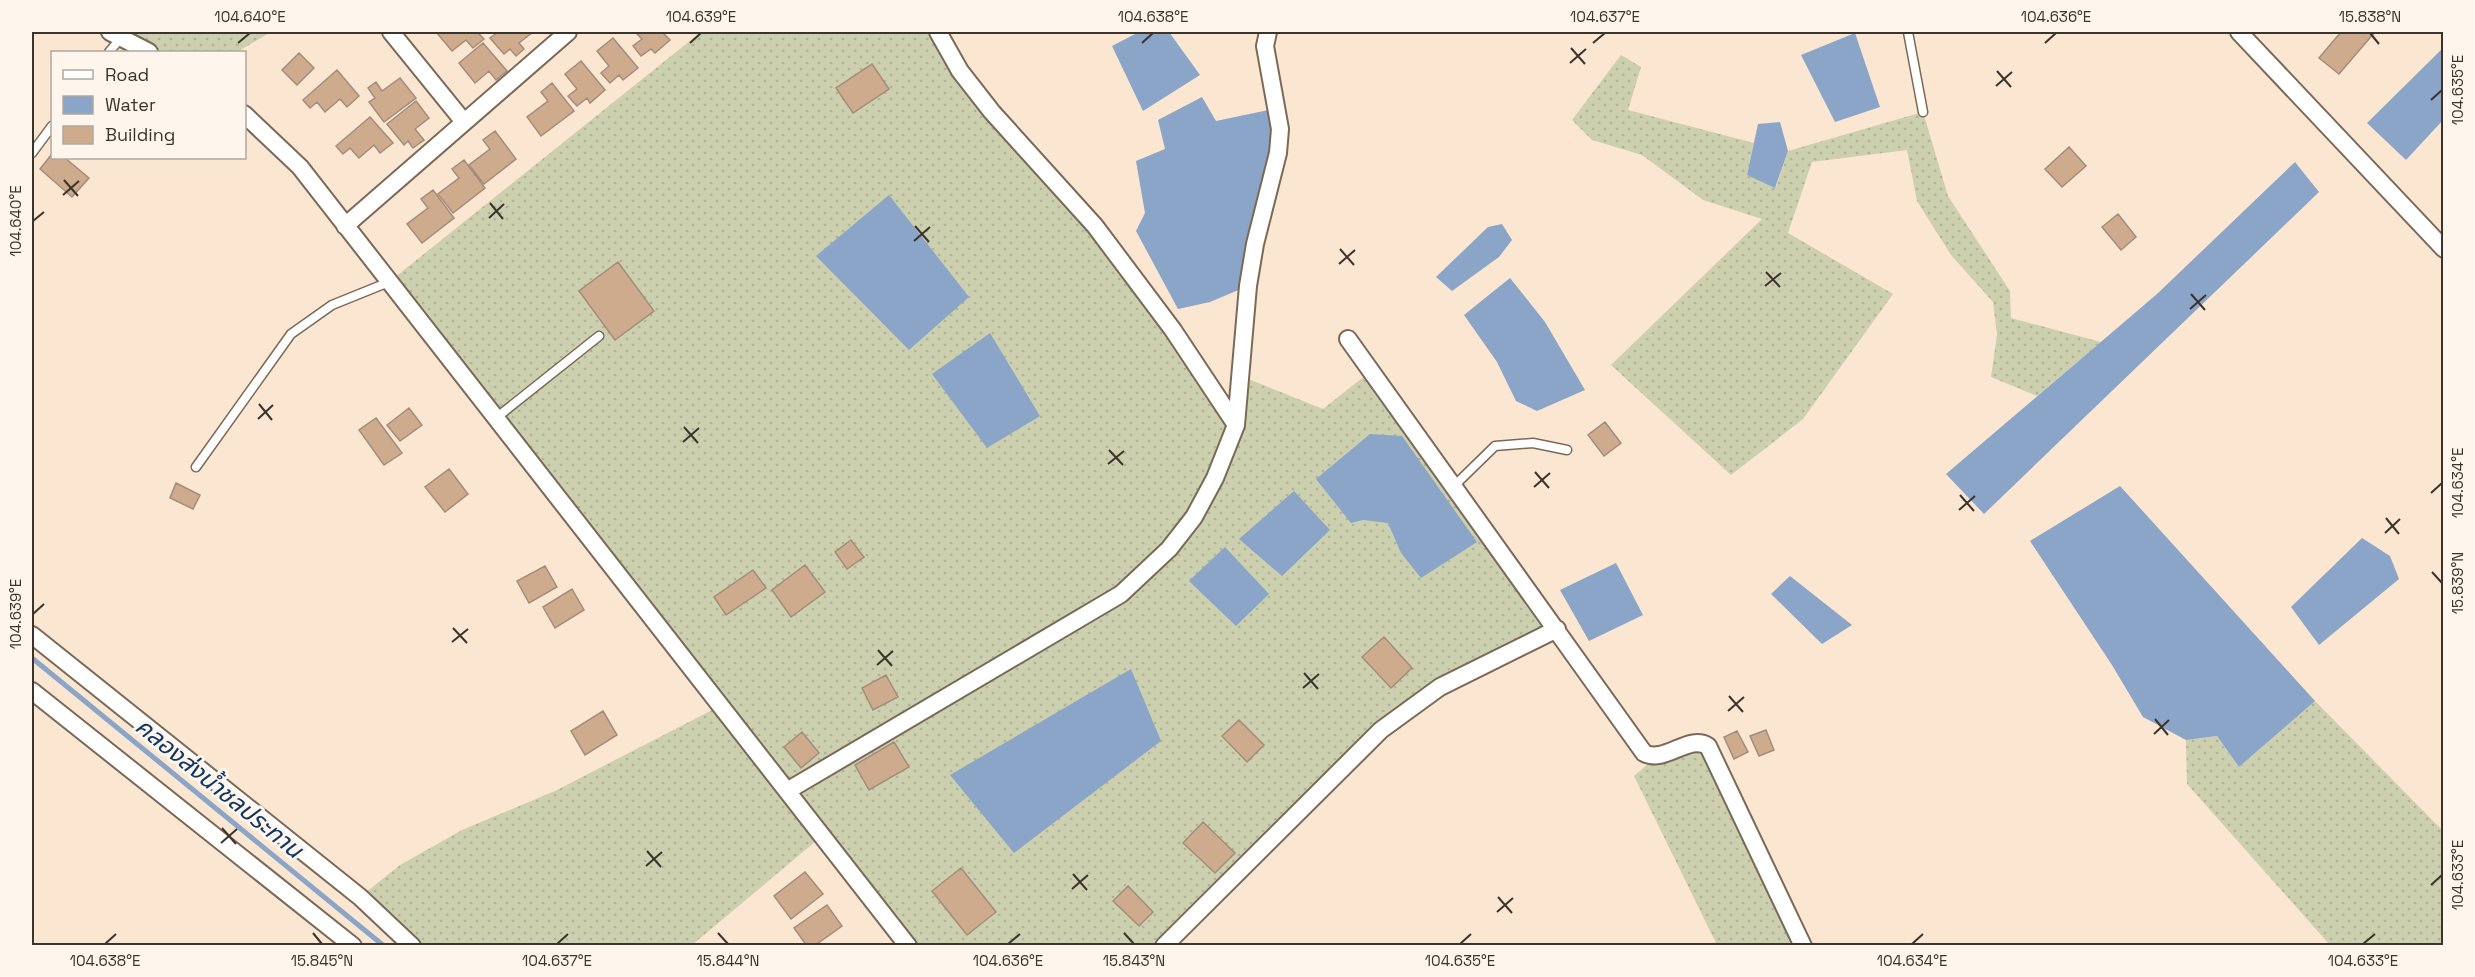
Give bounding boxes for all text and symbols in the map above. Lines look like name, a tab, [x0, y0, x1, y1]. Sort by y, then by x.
text: 104.640°E	[214, 7, 286, 26]
text: 104.639°E	[666, 7, 736, 26]
text: 104.638°E	[1118, 7, 1188, 26]
text: 104.637°E	[1570, 7, 1640, 26]
text: 104.636°E	[2021, 7, 2091, 26]
text: 15.838°N	[2339, 7, 2401, 26]
legend	[51, 51, 246, 159]
text: 104.635°E	[2448, 55, 2467, 125]
text: Road	[105, 63, 149, 86]
text: Water	[105, 93, 156, 116]
text: Building	[105, 123, 175, 146]
text: 104.640°E	[6, 185, 25, 257]
text: 104.634°E	[2448, 448, 2467, 518]
text: 15.839°N	[2448, 552, 2467, 614]
text: 104.639°E	[6, 579, 25, 649]
water label: คลองส่งน้ำชลประทาน	[129, 710, 311, 865]
text: 104.633°E	[2448, 840, 2467, 910]
text: 104.638°E	[70, 951, 140, 970]
text: 15.845°N	[291, 951, 353, 970]
text: 104.637°E	[522, 951, 592, 970]
text: 15.844°N	[697, 951, 759, 970]
text: 104.636°E	[973, 951, 1043, 970]
text: 15.843°N	[1103, 951, 1165, 970]
text: 104.635°E	[1425, 951, 1495, 970]
text: 104.634°E	[1877, 951, 1947, 970]
text: 104.633°E	[2328, 951, 2398, 970]

